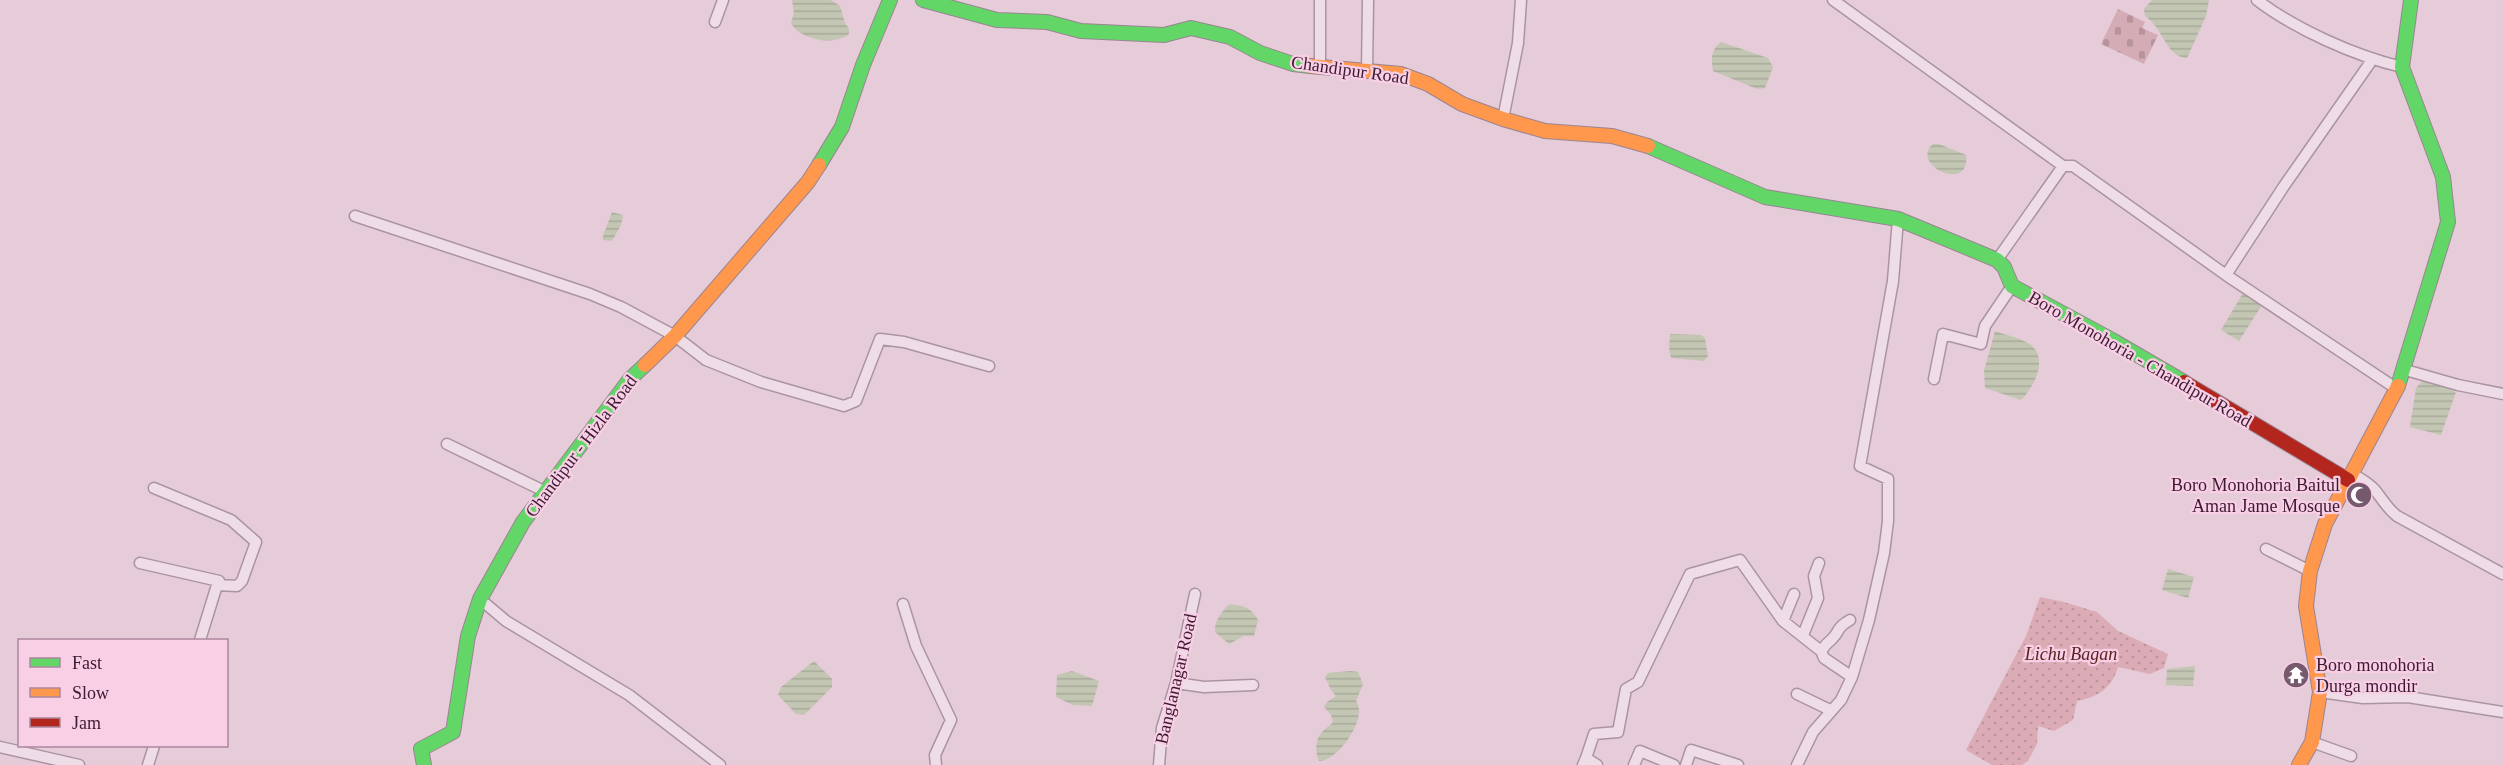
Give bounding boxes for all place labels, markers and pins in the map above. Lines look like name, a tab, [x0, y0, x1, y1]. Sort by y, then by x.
place label: Boro Monohoria Baitul Aman Jame Mosque	[2171, 475, 2340, 516]
mosque icon: Boro Monohoria Baitul Aman Jame Mosque	[2344, 480, 2374, 510]
place label: Boro monohoria Durga mondir	[2316, 655, 2435, 696]
temple icon: Boro monohoria Durga mondir	[2281, 660, 2311, 690]

